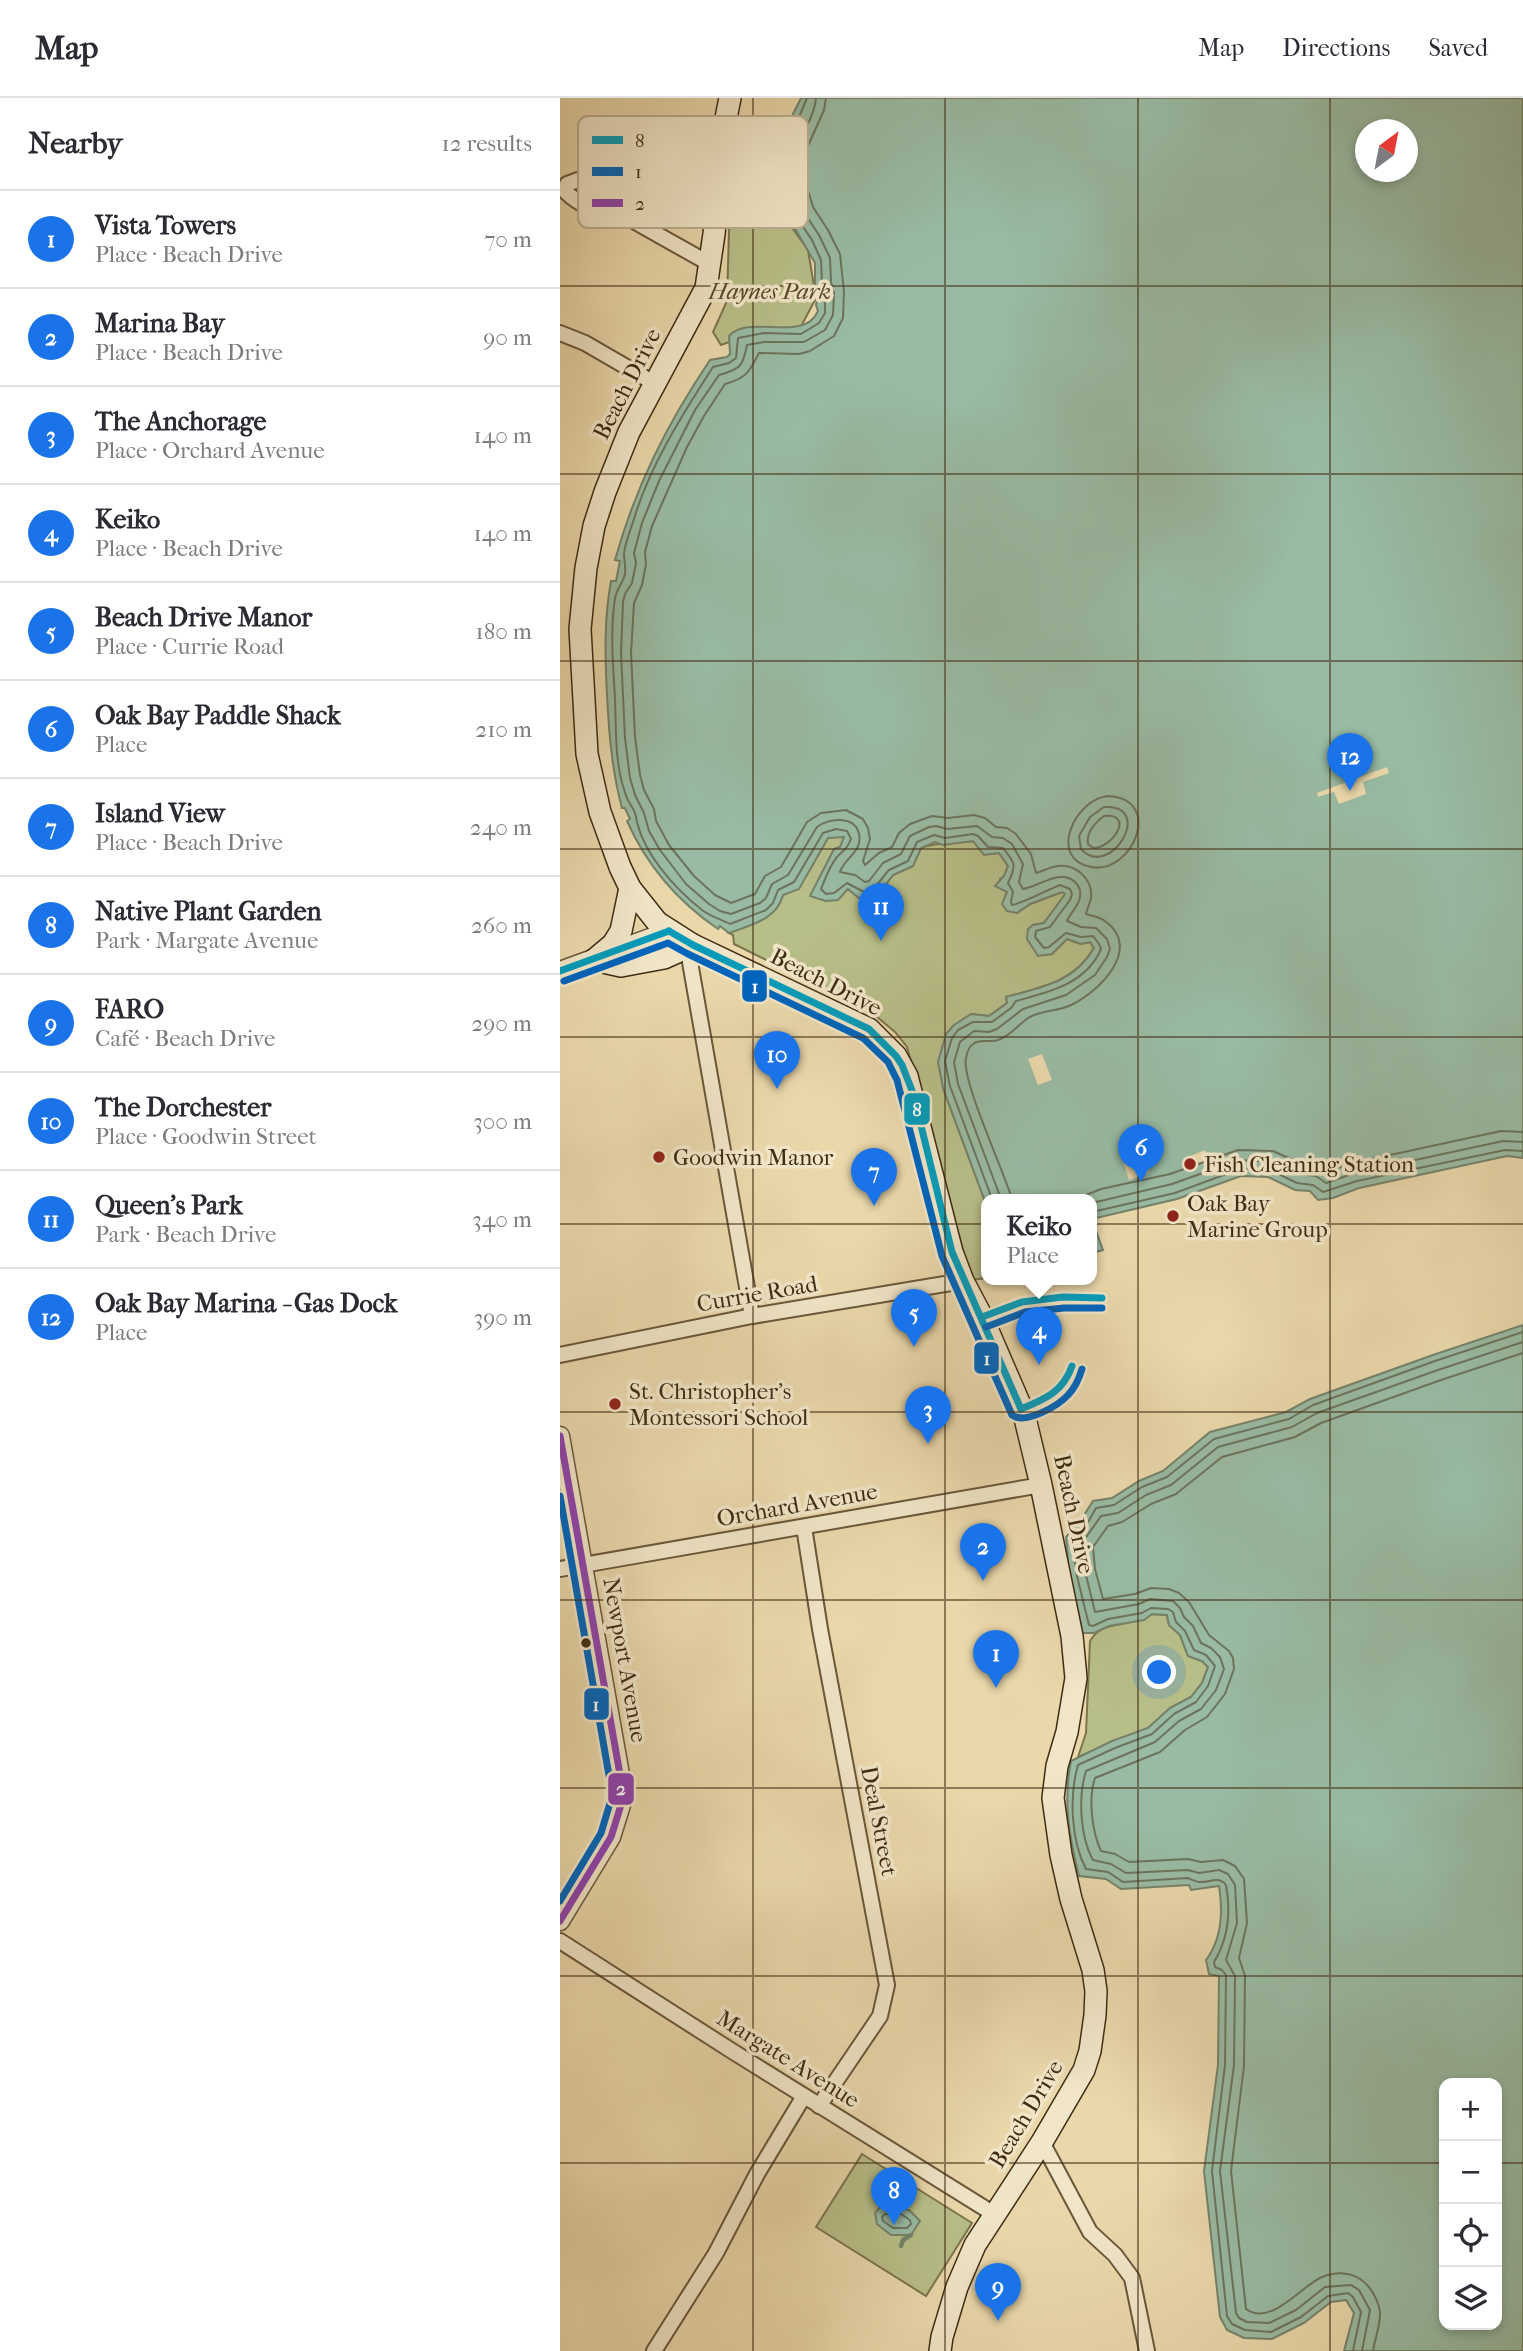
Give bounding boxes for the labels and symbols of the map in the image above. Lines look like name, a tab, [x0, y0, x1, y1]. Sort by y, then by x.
legend	[578, 116, 808, 228]
north arrow	[1355, 119, 1418, 182]
text: 8	[635, 130, 645, 152]
text: 1	[635, 161, 642, 183]
text: 2	[635, 193, 645, 215]
park label: Haynes Park	[708, 278, 831, 305]
street label: Beach Drive	[587, 324, 667, 444]
pin: 12	[1327, 733, 1373, 791]
pin: 11	[858, 883, 904, 941]
street label: Beach Drive	[766, 942, 886, 1022]
line badge: 1	[741, 969, 768, 1003]
text: 1	[752, 976, 758, 998]
pin: 10	[754, 1031, 800, 1089]
line badge: 8	[903, 1092, 931, 1126]
text: 8	[912, 1099, 922, 1121]
pin: 6	[1118, 1124, 1164, 1182]
place label: Goodwin Manor	[673, 1144, 834, 1171]
pin: 7	[851, 1148, 897, 1206]
marker: Goodwin Manor	[651, 1149, 667, 1165]
place label: Fish Cleaning Station	[1204, 1151, 1415, 1178]
marker: Fish Cleaning Station	[1182, 1156, 1198, 1172]
place label: Oak Bay Marine Group	[1187, 1190, 1328, 1243]
marker: Oak Bay Marine Group	[1165, 1208, 1181, 1224]
street label: Currie Road	[694, 1270, 820, 1318]
pin: 5	[891, 1289, 937, 1347]
pin: 4	[1016, 1307, 1062, 1365]
line badge: 1	[973, 1341, 1000, 1375]
text: 1	[984, 1348, 990, 1370]
place label: St. Christopher's Montessori School	[629, 1378, 809, 1431]
pin: 3	[905, 1386, 951, 1444]
marker: St. Christopher's Montessori School	[607, 1396, 623, 1412]
street label: Beach Drive	[1048, 1452, 1100, 1576]
street label: Orchard Avenue	[715, 1478, 879, 1532]
pin: 2	[960, 1523, 1006, 1581]
street label: Newport Avenue	[597, 1576, 653, 1744]
pin: 1	[973, 1630, 1019, 1688]
unlabelled marker	[579, 1636, 593, 1650]
your location	[1142, 1655, 1176, 1689]
line badge: 1	[583, 1687, 610, 1721]
text: 1	[593, 1694, 599, 1716]
street label: Deal Street	[855, 1764, 903, 1878]
line badge: 2	[607, 1772, 635, 1806]
text: 2	[616, 1778, 626, 1800]
street label: Margate Avenue	[712, 2004, 864, 2114]
street label: Beach Drive	[983, 2055, 1069, 2173]
pin: 8	[871, 2167, 917, 2225]
pin: 9	[975, 2263, 1021, 2321]

